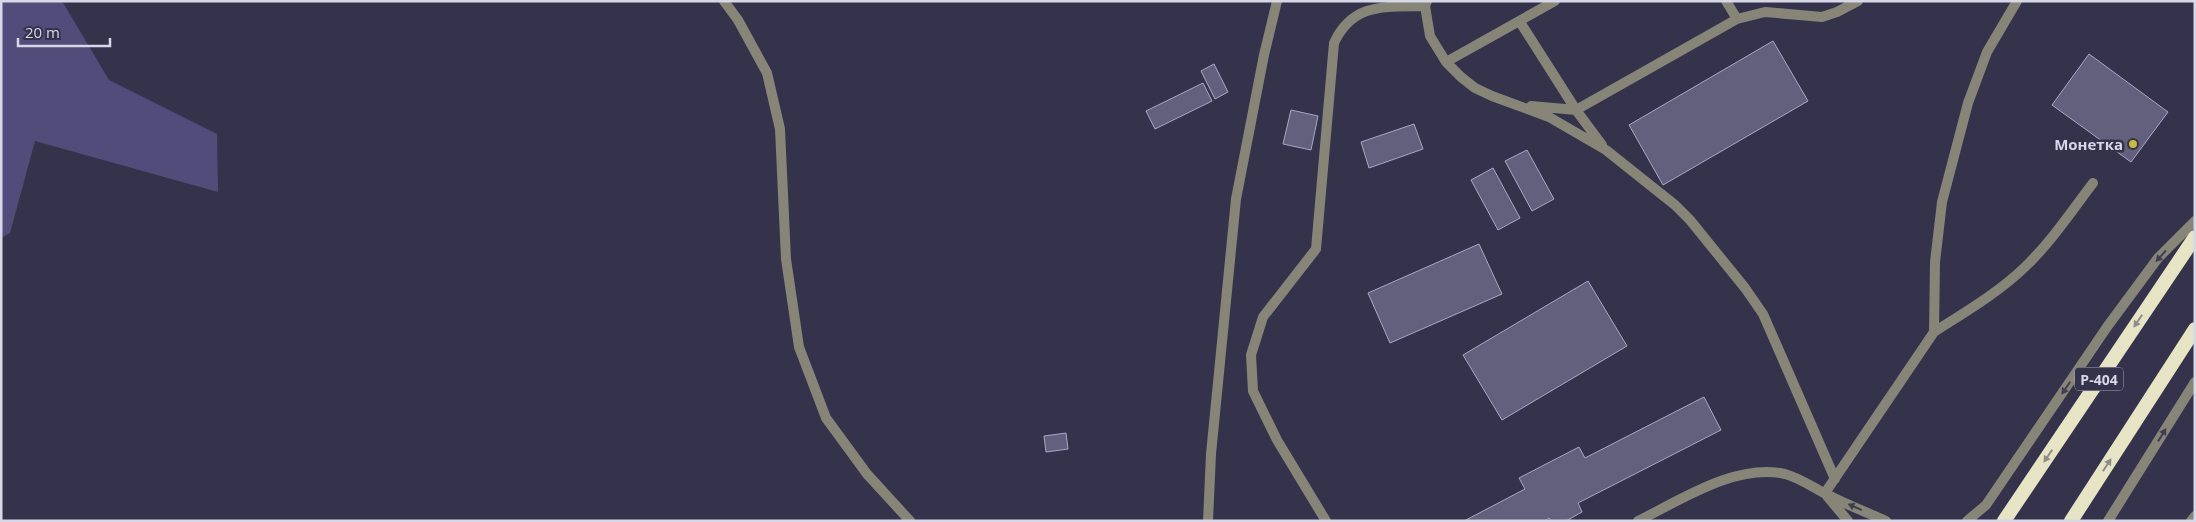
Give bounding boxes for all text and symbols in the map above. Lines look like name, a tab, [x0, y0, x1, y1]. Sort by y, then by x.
scale bar	[18, 15, 110, 47]
text: 20 m	[25, 22, 60, 42]
place label: Монетка	[2054, 134, 2123, 154]
marker: Монетка	[2127, 138, 2139, 150]
one-way arrow	[2155, 249, 2167, 261]
one-way arrow	[2133, 314, 2143, 327]
road number: Р-404	[2075, 368, 2123, 390]
one-way arrow	[2061, 381, 2071, 395]
one-way arrow	[2157, 428, 2166, 442]
one-way arrow	[2043, 449, 2053, 462]
one-way arrow	[2102, 458, 2112, 472]
one-way arrow	[1848, 503, 1862, 511]

